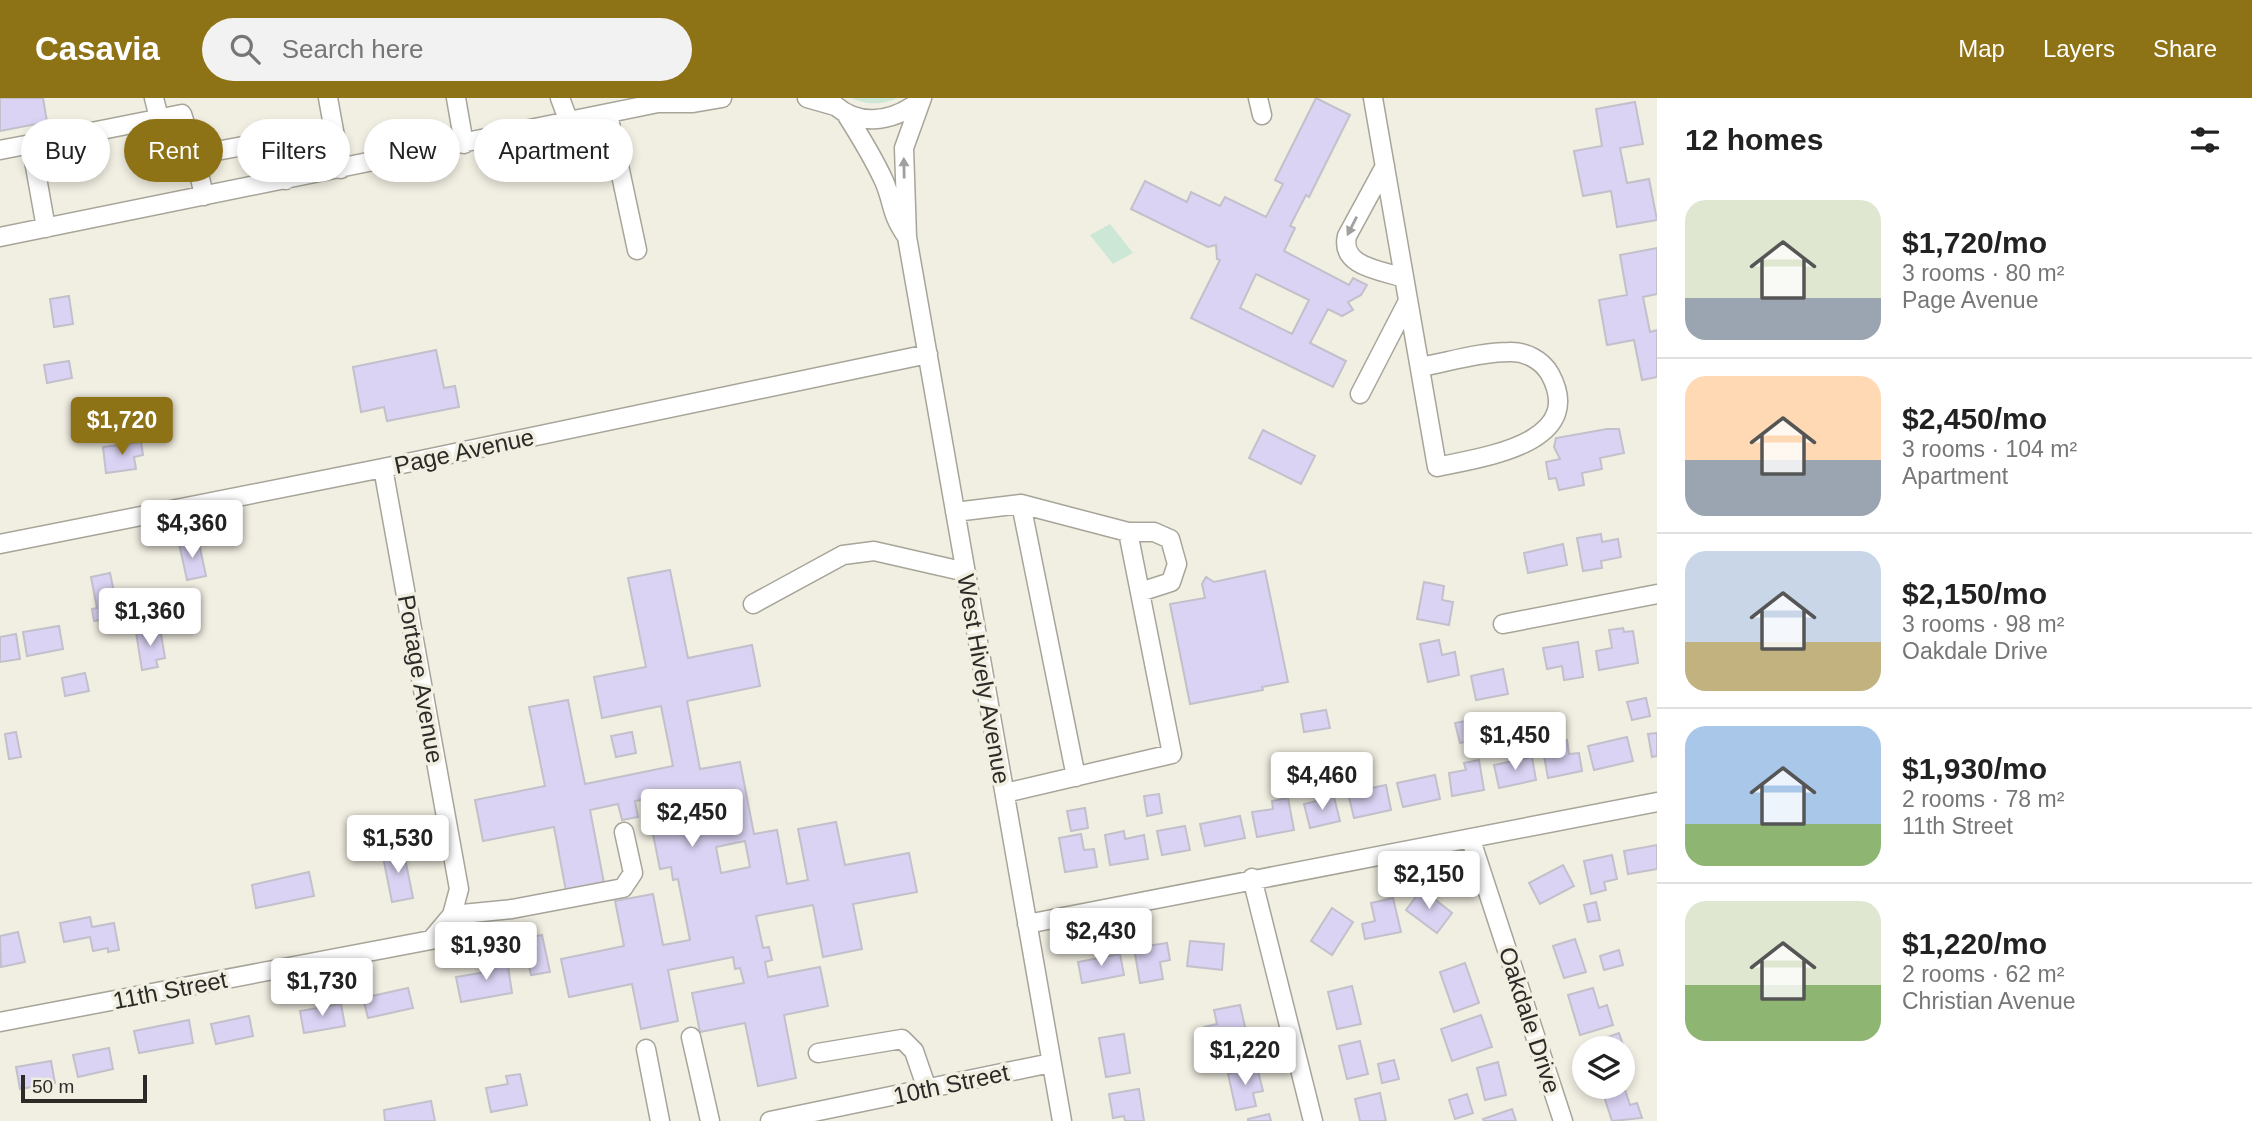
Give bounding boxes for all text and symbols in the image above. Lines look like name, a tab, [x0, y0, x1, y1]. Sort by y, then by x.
search box	[202, 18, 692, 81]
text: Casavia	[35, 30, 160, 67]
icon: search	[226, 30, 264, 68]
text: Search here	[282, 34, 423, 64]
text: Map	[1958, 35, 2005, 62]
text: Layers	[2043, 35, 2115, 62]
text: Share	[2153, 35, 2217, 62]
chip: Buy	[21, 119, 110, 182]
chip: Rent	[124, 119, 223, 182]
chip: Filters	[237, 119, 350, 182]
chip: New	[364, 119, 460, 182]
chip: Apartment	[474, 119, 633, 182]
icon: filters	[2186, 121, 2224, 159]
text: 12 homes	[1685, 123, 1823, 156]
one-way arrow	[899, 157, 910, 179]
one-way arrow	[1347, 216, 1358, 236]
text: $1,720/mo	[1902, 226, 2047, 259]
icon: home	[1741, 228, 1825, 312]
text: 3 rooms · 80 m²	[1902, 260, 2064, 286]
text: Page Avenue	[1902, 287, 2038, 313]
pin: $1,720	[65, 398, 179, 457]
text: $2,450/mo	[1902, 402, 2047, 435]
icon: home	[1741, 404, 1825, 488]
text: $1,720	[87, 407, 157, 433]
street label: Page Avenue	[392, 423, 536, 479]
text: 3 rooms · 104 m²	[1902, 436, 2077, 462]
text: Apartment	[1902, 463, 2008, 489]
pin: $4,360	[135, 500, 249, 560]
text: $4,360	[157, 510, 227, 536]
street label: West Hively Avenue	[952, 572, 1016, 786]
text: $2,150/mo	[1902, 577, 2047, 610]
icon: home	[1741, 579, 1825, 663]
pin: $1,360	[93, 588, 207, 648]
street label: Portage Avenue	[393, 593, 449, 765]
text: $1,360	[115, 598, 185, 624]
text: 3 rooms · 98 m²	[1902, 611, 2064, 637]
text: Oakdale Drive	[1902, 638, 2048, 664]
pin: $1,450	[1458, 712, 1572, 772]
text: $1,450	[1480, 722, 1550, 748]
pin: $4,460	[1265, 752, 1379, 812]
text: $1,930/mo	[1902, 752, 2047, 785]
icon: home	[1741, 754, 1825, 838]
text: $4,460	[1287, 762, 1357, 788]
text: 2 rooms · 78 m²	[1902, 786, 2064, 812]
pin: $2,450	[635, 790, 749, 849]
text: $2,450	[657, 799, 727, 825]
text: 11th Street	[1902, 813, 2013, 839]
pin: $1,530	[341, 816, 455, 875]
text: $1,530	[363, 825, 433, 851]
pin: $2,150	[1372, 852, 1486, 911]
text: $2,150	[1394, 861, 1464, 887]
pin: $2,430	[1044, 908, 1158, 968]
text: $2,430	[1066, 918, 1136, 944]
pin: $1,930	[429, 922, 543, 982]
text: $1,220/mo	[1902, 927, 2047, 960]
icon: home	[1741, 929, 1825, 1013]
text: $1,930	[451, 932, 521, 958]
street label: Oakdale Drive	[1494, 944, 1566, 1096]
pin: $1,730	[265, 958, 379, 1018]
text: 2 rooms · 62 m²	[1902, 961, 2064, 987]
street label: 11th Street	[111, 966, 230, 1014]
text: $1,730	[287, 968, 357, 994]
text: Christian Avenue	[1902, 988, 2075, 1014]
pin: $1,220	[1188, 1028, 1302, 1087]
map controls	[1572, 1036, 1635, 1099]
button: layers	[1572, 1036, 1635, 1099]
text: $1,220	[1210, 1037, 1280, 1063]
street label: 10th Street	[891, 1059, 1012, 1109]
scale bar	[21, 1072, 147, 1104]
text: 50 m	[32, 1076, 74, 1097]

